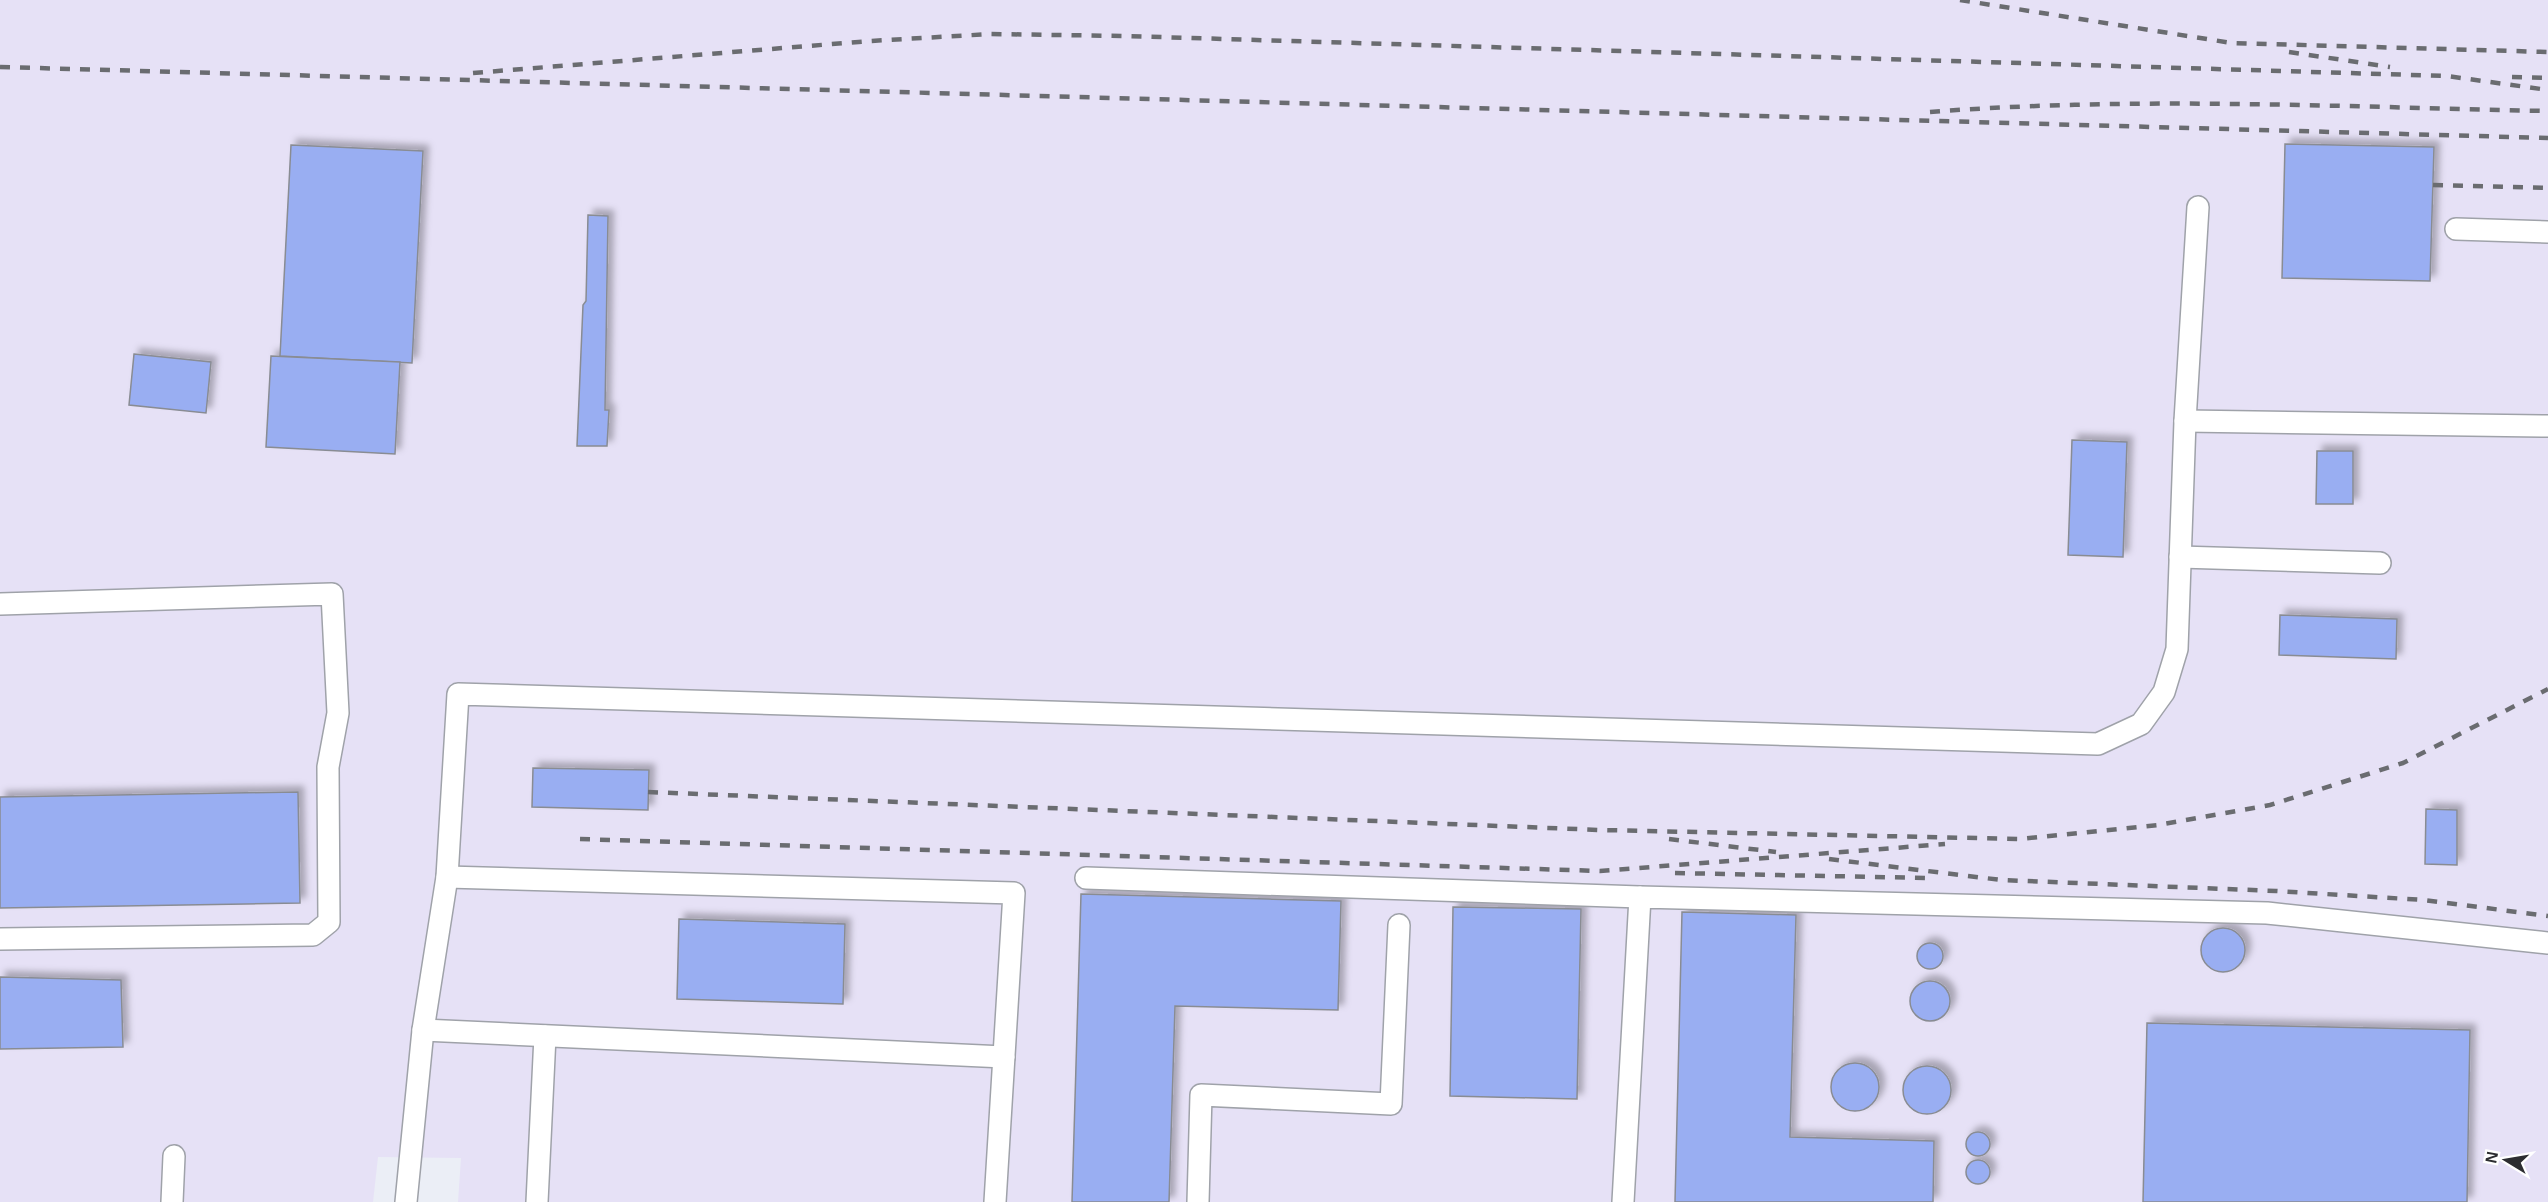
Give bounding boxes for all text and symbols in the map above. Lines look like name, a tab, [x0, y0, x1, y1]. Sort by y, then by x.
north arrow	[2476, 1130, 2536, 1190]
text: N	[2482, 1150, 2501, 1165]

